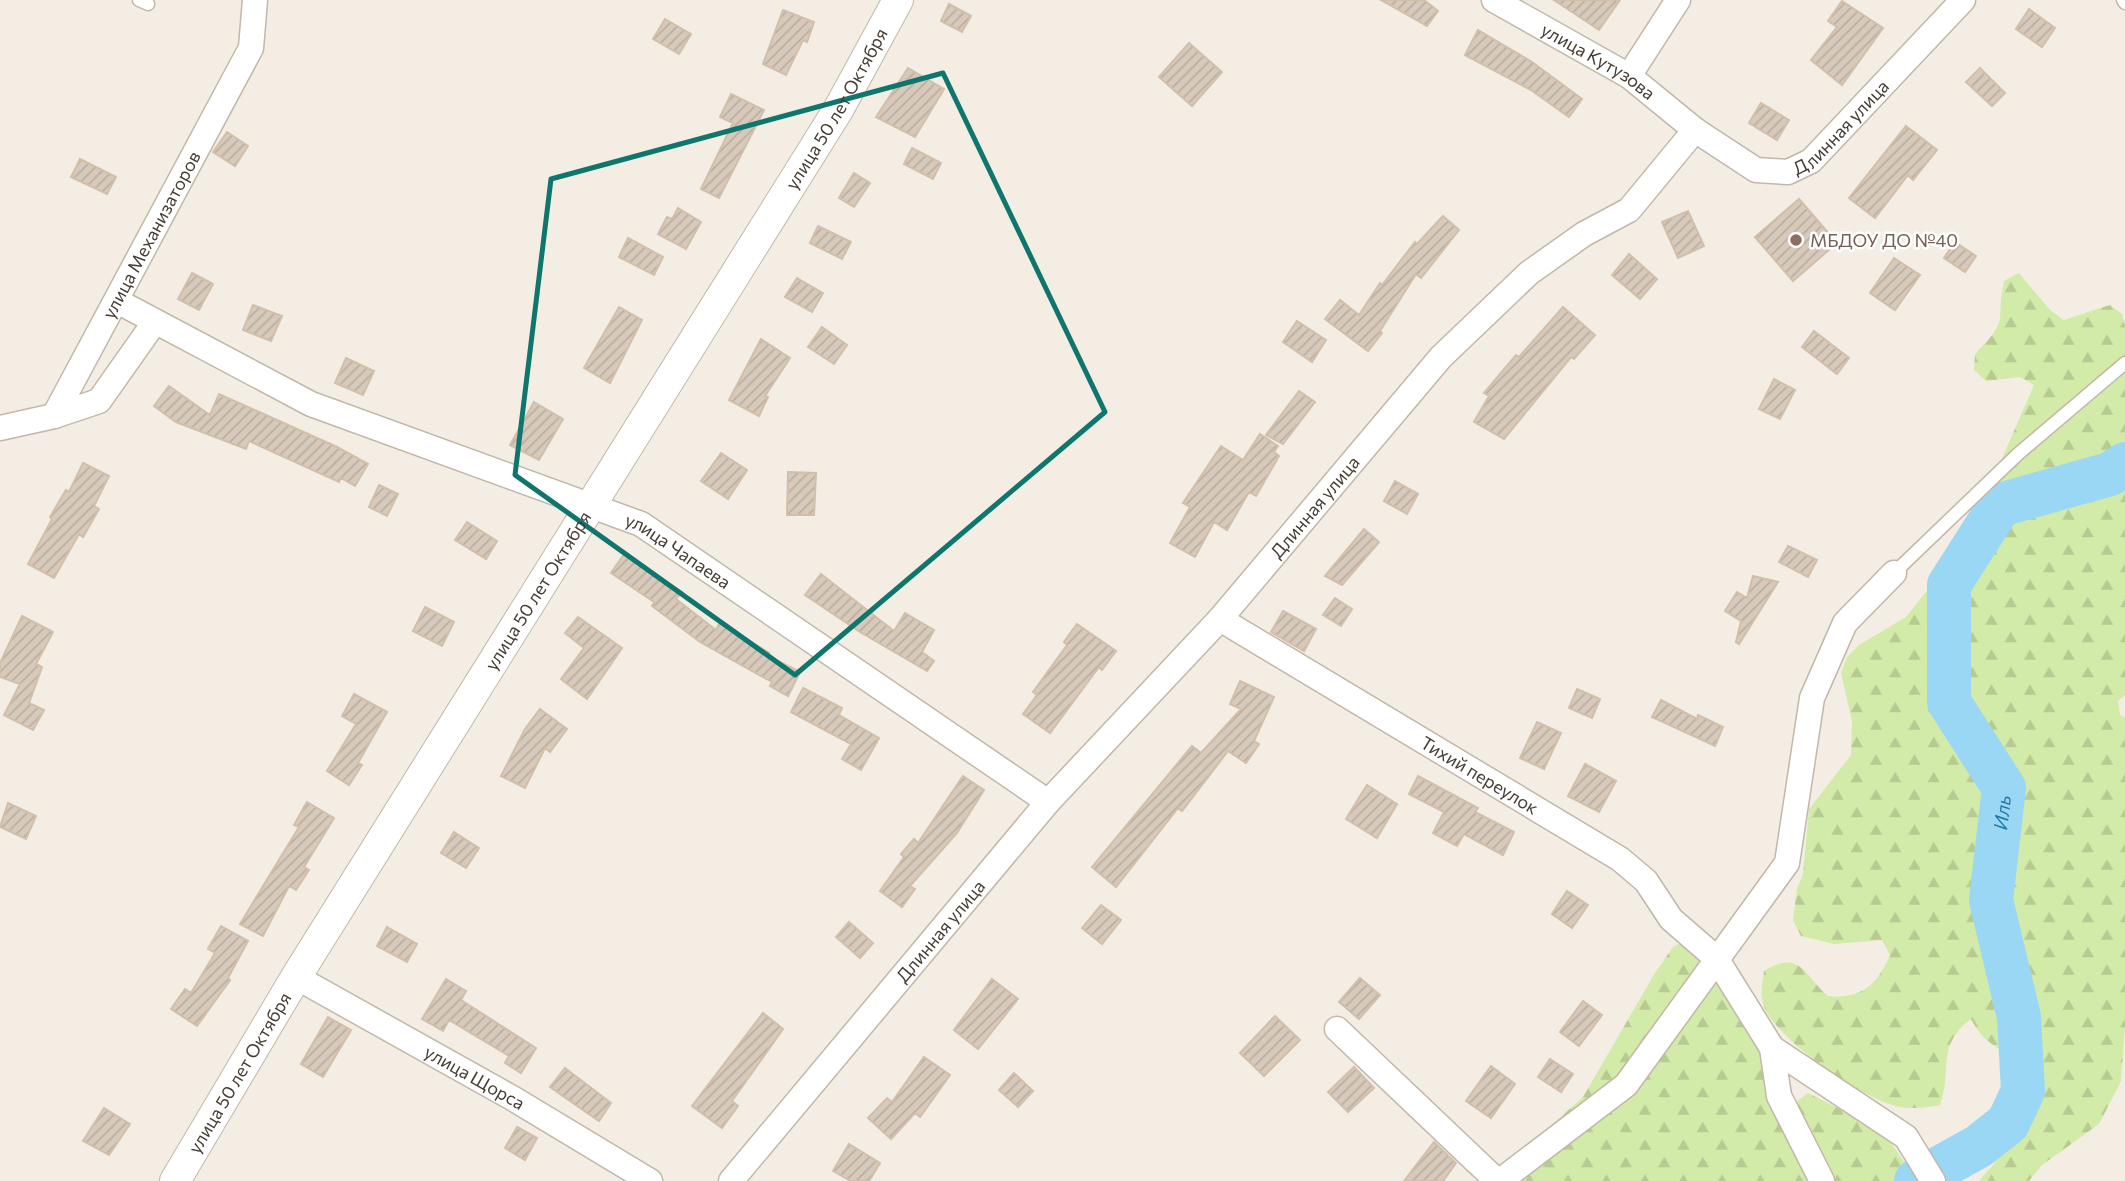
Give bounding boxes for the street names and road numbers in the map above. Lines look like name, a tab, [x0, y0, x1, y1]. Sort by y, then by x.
street label: улица Кутузова	[1538, 18, 1660, 104]
street label: улица 50 лет Октября	[780, 24, 892, 193]
street label: Длинная улица	[1789, 75, 1893, 179]
street label: улица Механизаторов	[97, 147, 205, 322]
street label: Длинная улица	[1265, 451, 1364, 562]
street label: улица 50 лет Октября	[480, 507, 596, 674]
street label: улица Чапаева	[622, 508, 735, 593]
street label: Тихий переулок	[1417, 731, 1543, 819]
street label: Длинная улица	[891, 875, 989, 987]
street label: улица 50 лет Октября	[183, 988, 296, 1157]
street label: улица Щорса	[421, 1040, 529, 1114]

